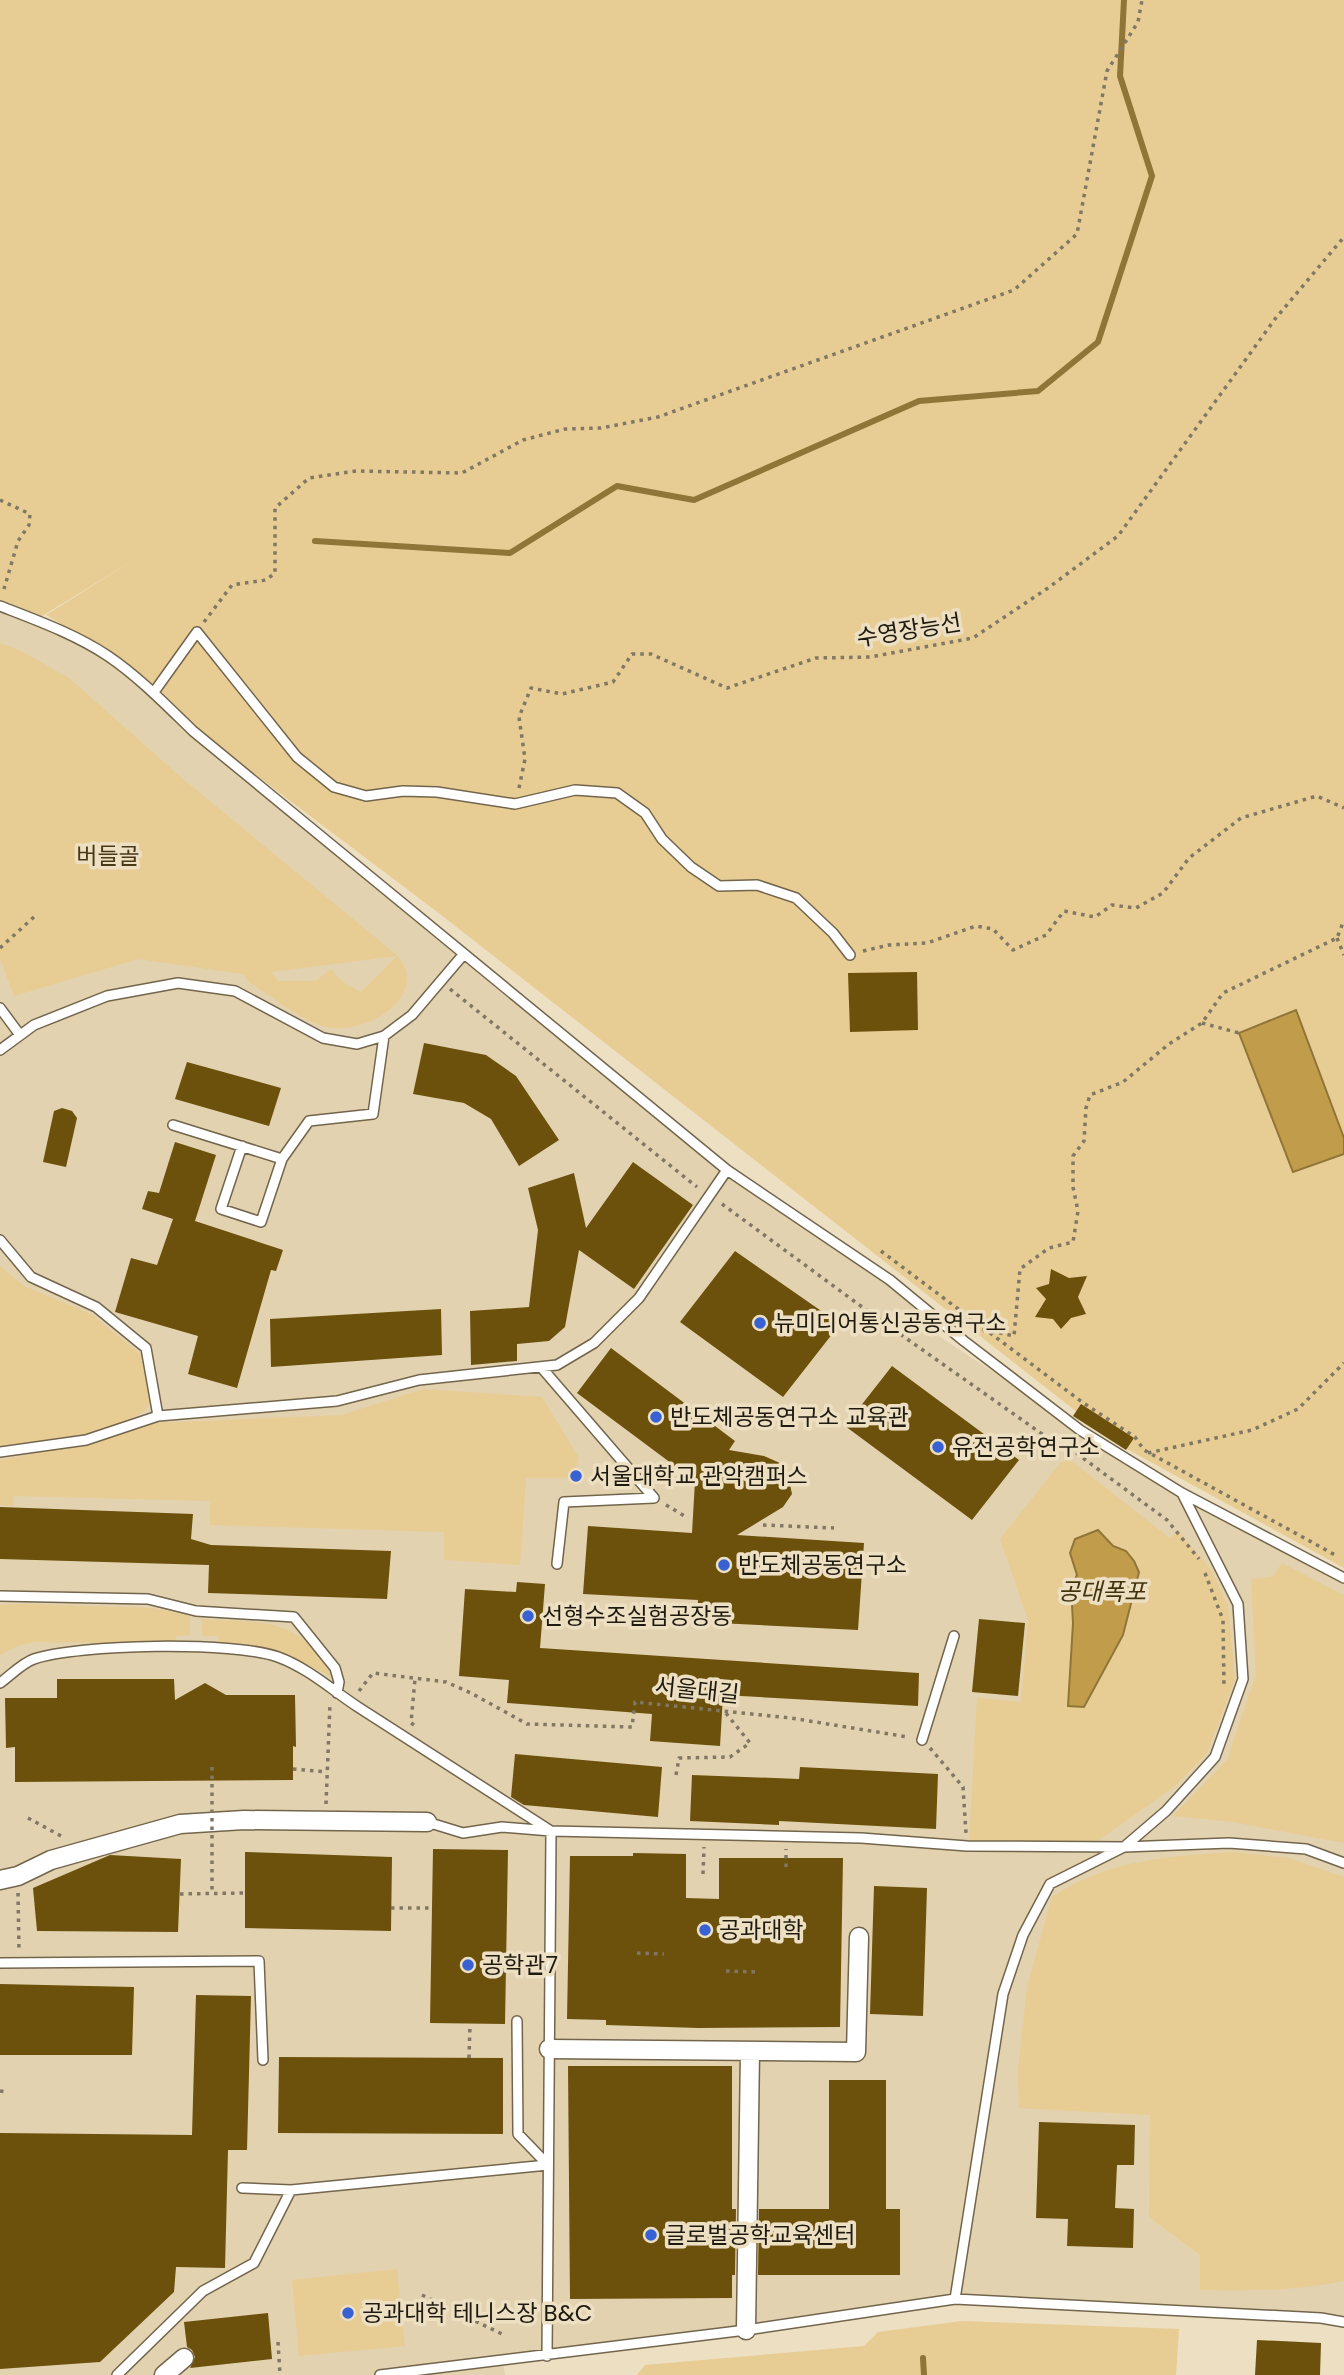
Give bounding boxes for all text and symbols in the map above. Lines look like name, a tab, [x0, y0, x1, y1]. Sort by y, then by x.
street label: 수영장능선	[854, 606, 964, 654]
park label: 버들골	[76, 840, 140, 872]
place label: 뉴미디어통신공동연구소	[774, 1307, 1007, 1339]
marker: 뉴미디어통신공동연구소	[752, 1315, 768, 1331]
place label: 반도체공동연구소 교육관	[670, 1401, 909, 1433]
marker: 반도체공동연구소 교육관	[648, 1409, 664, 1425]
place label: 유전공학연구소	[952, 1431, 1100, 1463]
marker: 유전공학연구소	[930, 1439, 946, 1455]
place label: 서울대학교 관악캠퍼스	[590, 1460, 808, 1492]
marker: 서울대학교 관악캠퍼스	[568, 1468, 584, 1484]
place label: 반도체공동연구소	[738, 1549, 907, 1581]
marker: 반도체공동연구소	[716, 1557, 732, 1573]
water label: 공대폭포	[1058, 1575, 1148, 1608]
place label: 선형수조실험공장동	[542, 1600, 732, 1632]
marker: 선형수조실험공장동	[520, 1608, 536, 1624]
street label: 서울대길	[653, 1670, 741, 1710]
place label: 공과대학	[719, 1914, 804, 1946]
marker: 공과대학	[697, 1922, 713, 1938]
place label: 공학관7	[482, 1949, 558, 1981]
marker: 공학관7	[460, 1957, 476, 1973]
place label: 글로벌공학교육센터	[665, 2219, 855, 2251]
marker: 글로벌공학교육센터	[643, 2227, 659, 2243]
place label: 공과대학 테니스장 B&C	[362, 2297, 592, 2329]
marker: 공과대학 테니스장 B&C	[340, 2305, 356, 2321]

